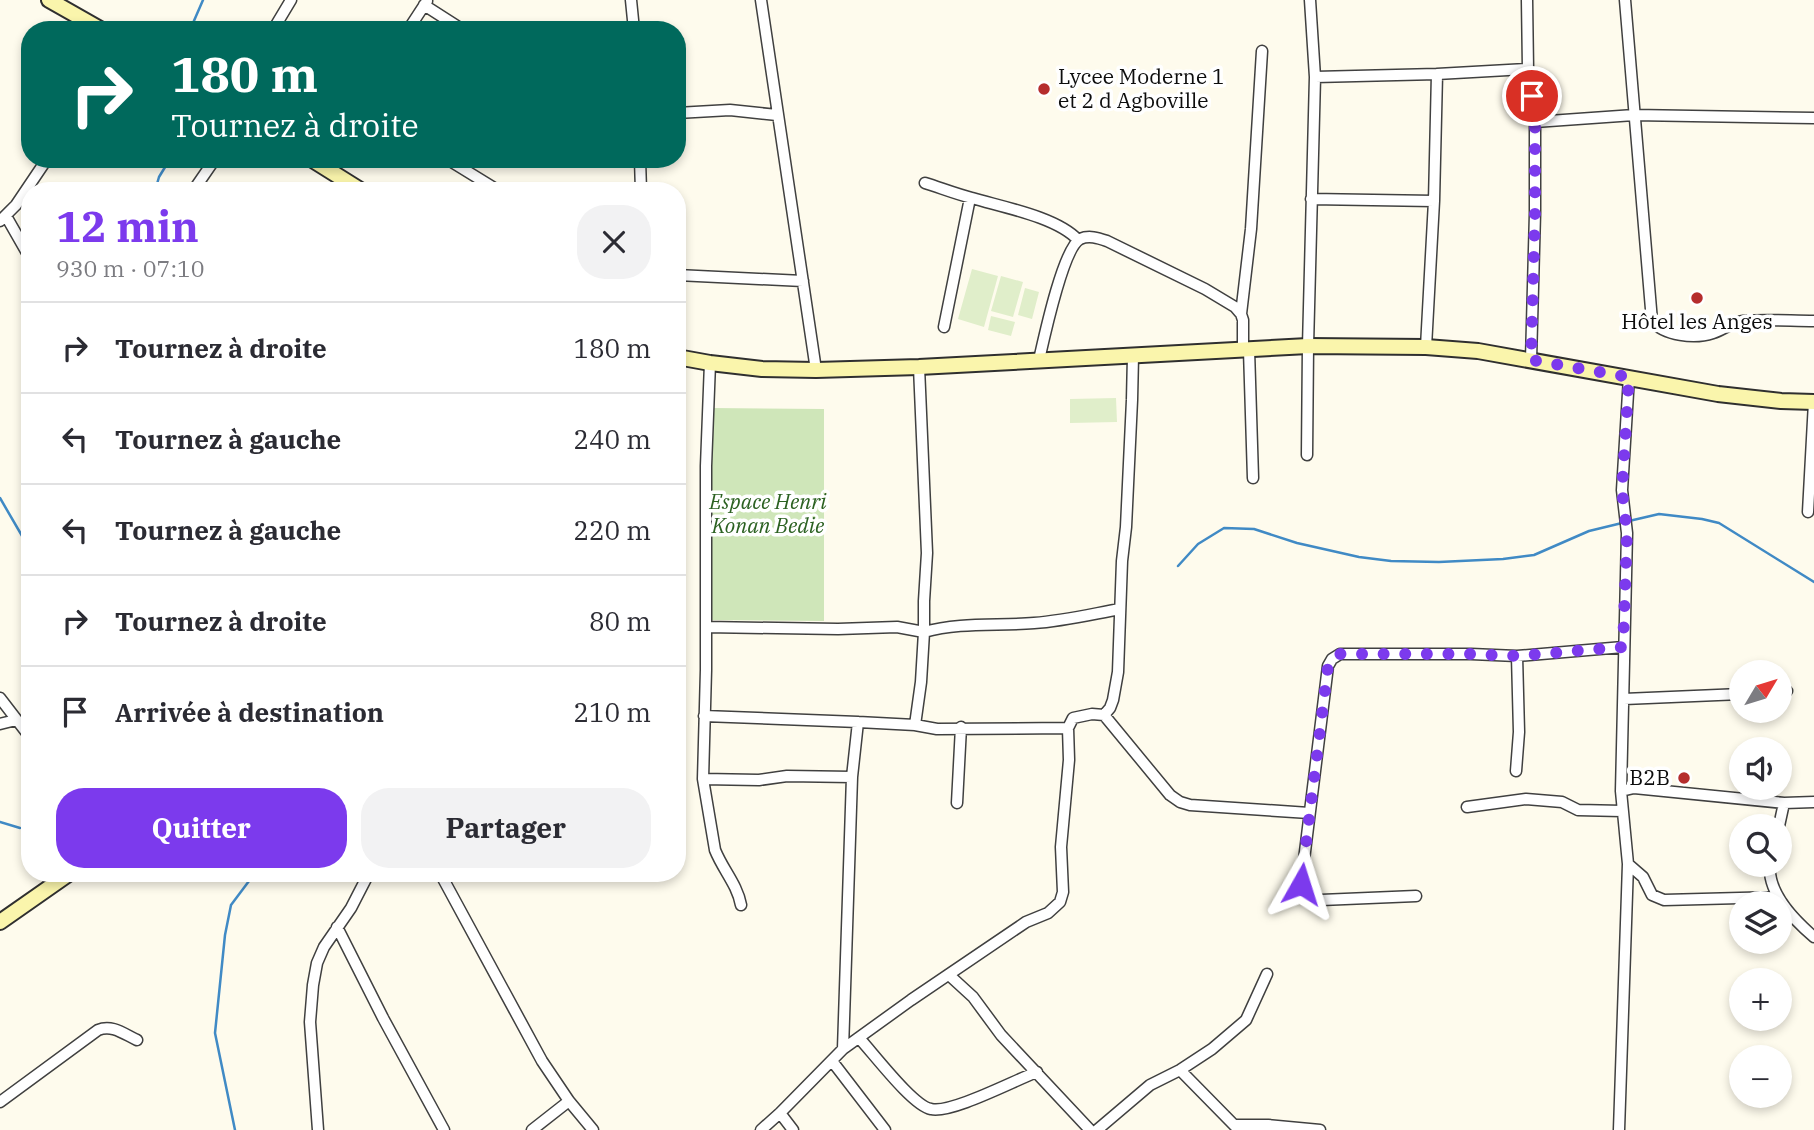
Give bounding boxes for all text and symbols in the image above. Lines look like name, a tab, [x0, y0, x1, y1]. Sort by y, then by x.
text: 180 m	[171, 42, 318, 105]
icon: right	[56, 49, 147, 140]
place label: Lycee Moderne 1 et 2 d Agboville	[1058, 62, 1225, 114]
pin	[1502, 66, 1562, 126]
icon: arrive	[1513, 77, 1551, 115]
marker: Lycee Moderne 1 et 2 d Agboville	[1036, 81, 1052, 97]
text: Tournez à droite	[171, 104, 419, 146]
text: 12 min	[56, 199, 199, 254]
button: close	[577, 205, 651, 279]
text: 930 m · 07:10	[56, 253, 205, 283]
marker: Hôtel les Anges	[1689, 290, 1705, 306]
place label: Hôtel les Anges	[1621, 307, 1773, 335]
icon: right	[56, 329, 94, 367]
text: Tournez à droite	[115, 331, 327, 365]
text: 180 m	[573, 331, 651, 365]
icon: left	[56, 420, 94, 458]
text: Tournez à gauche	[115, 422, 341, 456]
text: 240 m	[573, 422, 651, 456]
park label: Espace Henri Konan Bedie	[708, 487, 827, 539]
icon: left	[56, 511, 94, 549]
text: Tournez à gauche	[115, 513, 341, 547]
text: 220 m	[573, 513, 651, 547]
icon: right	[56, 602, 94, 640]
text: Tournez à droite	[115, 604, 327, 638]
text: 80 m	[589, 604, 651, 638]
north arrow	[1729, 660, 1792, 723]
map controls	[1729, 660, 1792, 1108]
icon: arrive	[56, 693, 94, 731]
text: Arrivée à destination	[115, 695, 384, 729]
text: 210 m	[573, 695, 651, 729]
button: sound	[1729, 737, 1792, 800]
place label: B2B	[1629, 763, 1670, 791]
marker: B2B	[1676, 770, 1692, 786]
button: Quitter	[56, 788, 347, 868]
button: Partager	[361, 788, 651, 868]
button: search	[1729, 814, 1792, 877]
position arrow	[1264, 847, 1338, 921]
button: layers	[1729, 891, 1792, 954]
button: +	[1729, 968, 1792, 1031]
button: −	[1729, 1045, 1792, 1108]

